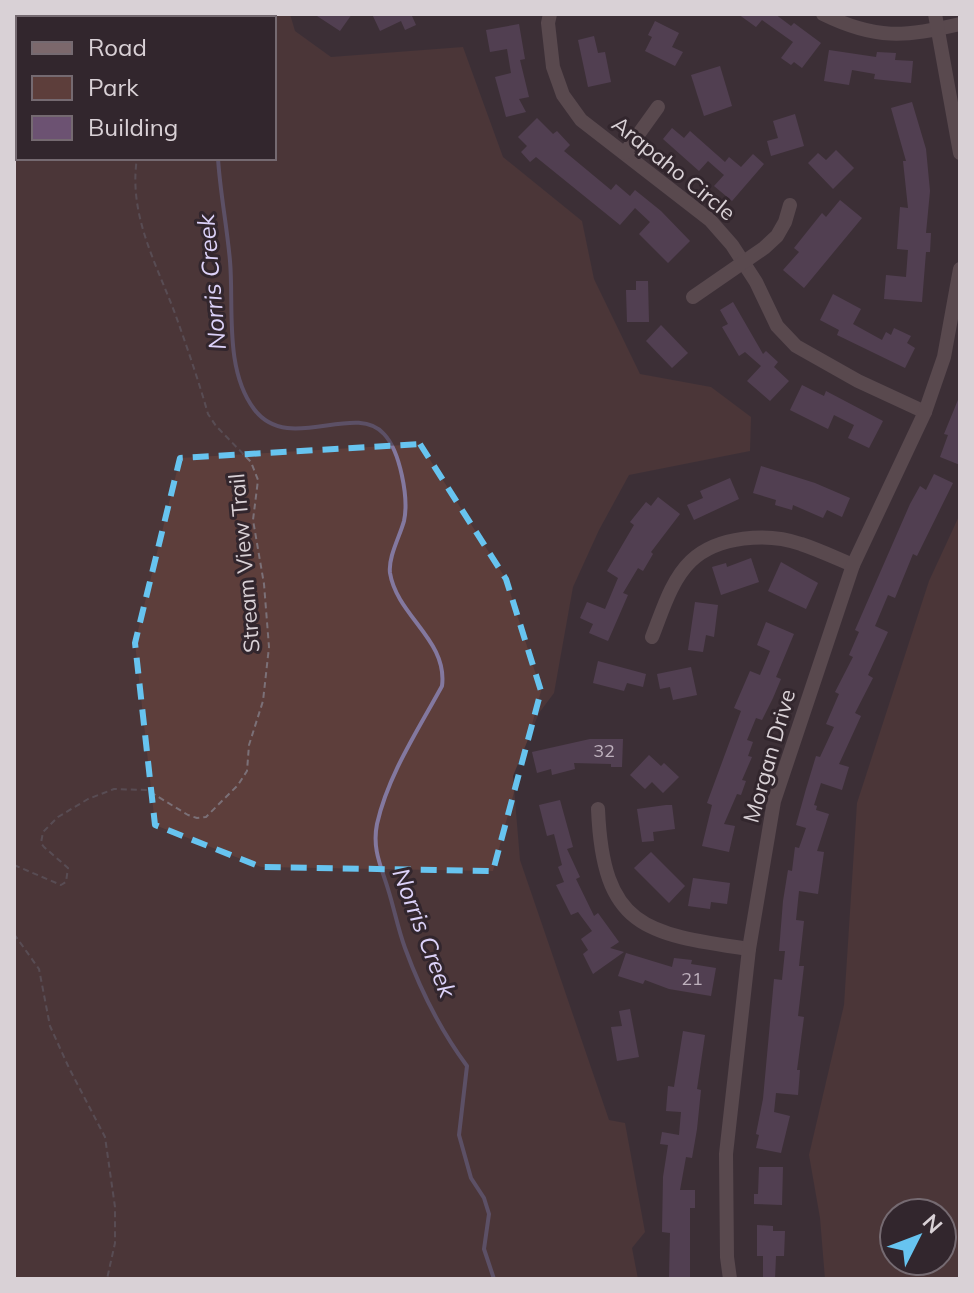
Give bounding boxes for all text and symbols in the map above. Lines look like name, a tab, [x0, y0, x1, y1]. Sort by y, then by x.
legend	[16, 16, 276, 160]
text: Road	[88, 32, 147, 62]
text: Park	[88, 72, 139, 102]
street label: Arapaho Circle	[606, 110, 742, 226]
text: Building	[88, 112, 178, 142]
water label: Norris Creek	[190, 212, 232, 351]
street label: Stream View Trail	[222, 472, 266, 654]
street label: Morgan Drive	[737, 686, 801, 826]
house number: 32	[593, 739, 615, 762]
water label: Norris Creek	[386, 864, 464, 1002]
house number: 21	[681, 967, 703, 990]
north arrow	[878, 1197, 958, 1277]
text: N	[917, 1208, 949, 1239]

